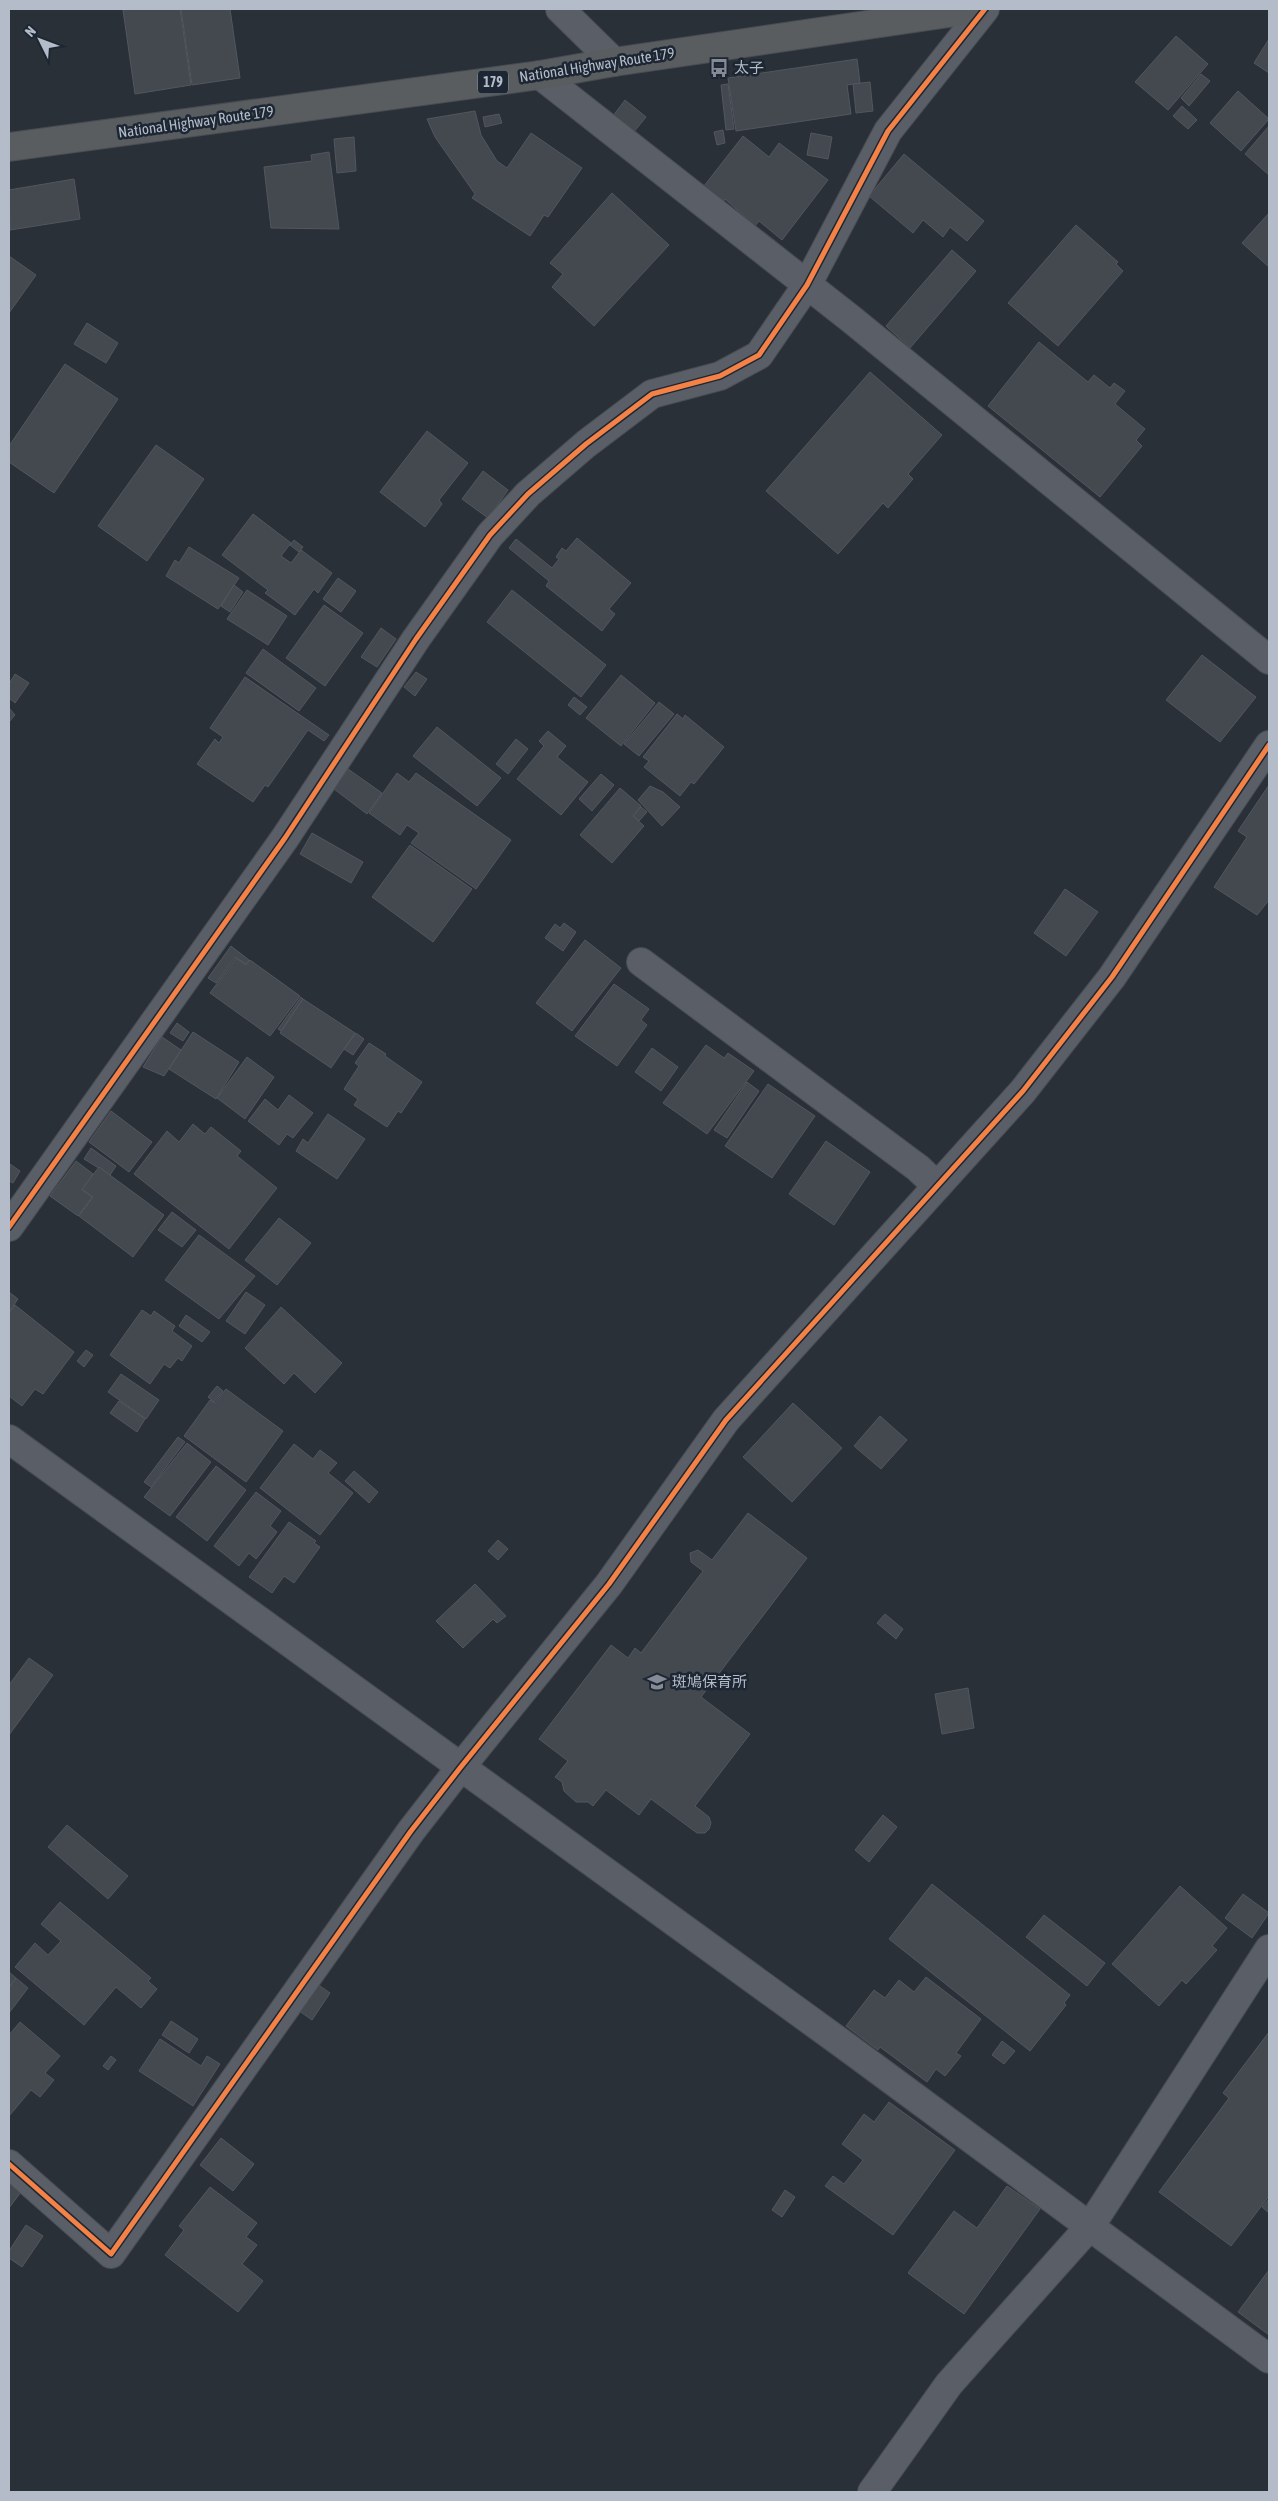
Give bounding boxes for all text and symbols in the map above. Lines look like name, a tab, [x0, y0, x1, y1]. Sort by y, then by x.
north arrow	[15, 15, 65, 65]
text: N	[22, 23, 39, 40]
street label: National Highway Route 179	[518, 44, 676, 85]
bus stop icon: 太子	[708, 57, 730, 79]
place label: 太子	[734, 59, 764, 76]
road number: 179	[478, 70, 508, 94]
street label: National Highway Route 179	[117, 102, 275, 141]
school or university icon: 斑鳩保育所	[646, 1671, 668, 1693]
place label: 斑鳩保育所	[672, 1673, 747, 1690]

